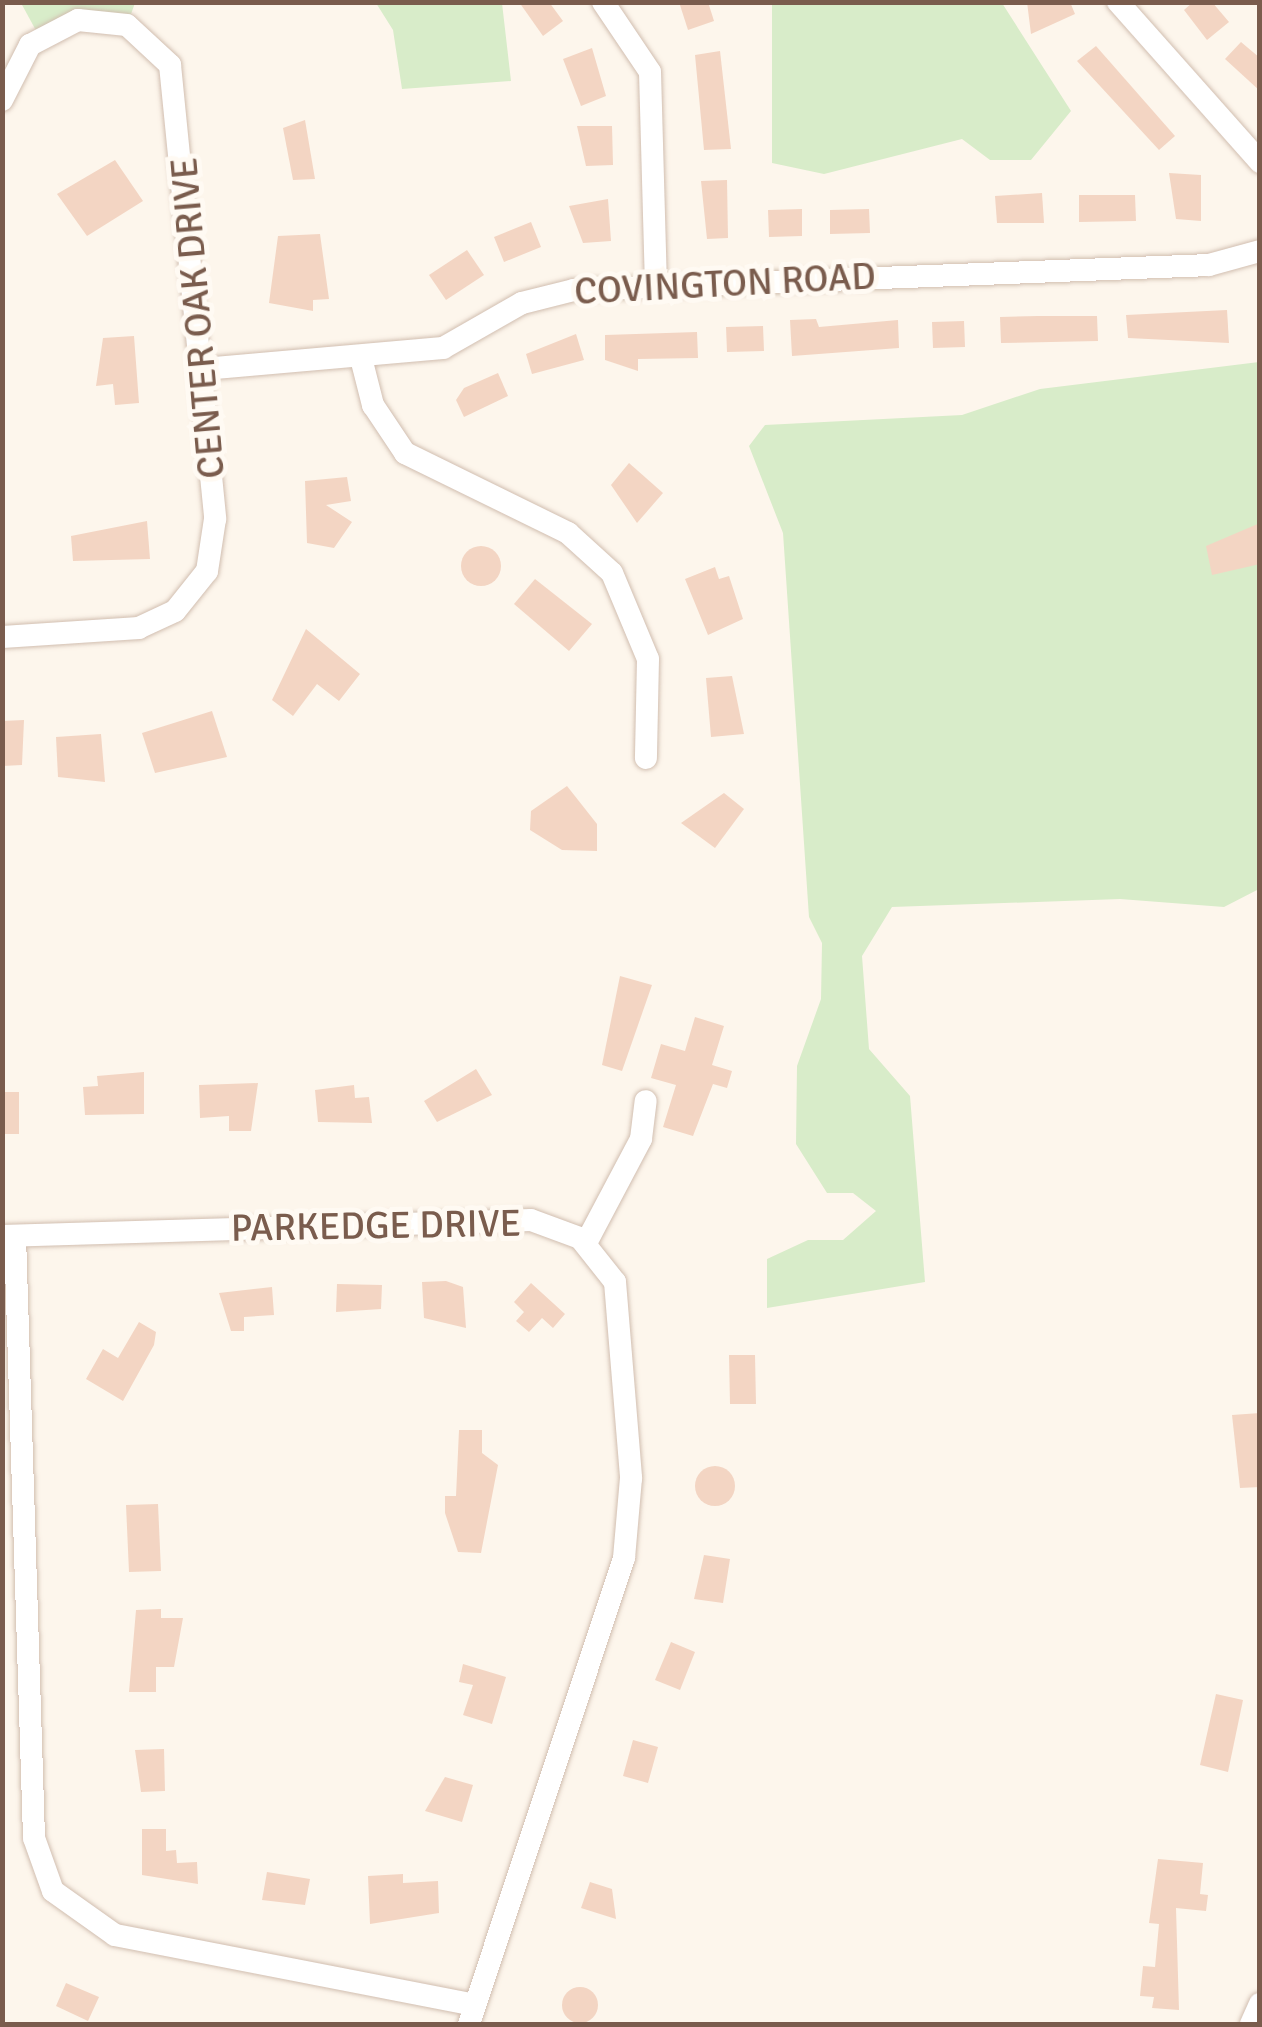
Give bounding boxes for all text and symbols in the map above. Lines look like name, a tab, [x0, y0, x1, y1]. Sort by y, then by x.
street label: CENTER OAK DRIVE	[161, 155, 235, 481]
street label: COVINGTON ROAD	[573, 253, 877, 315]
street label: PARKEDGE DRIVE	[230, 1201, 522, 1251]

